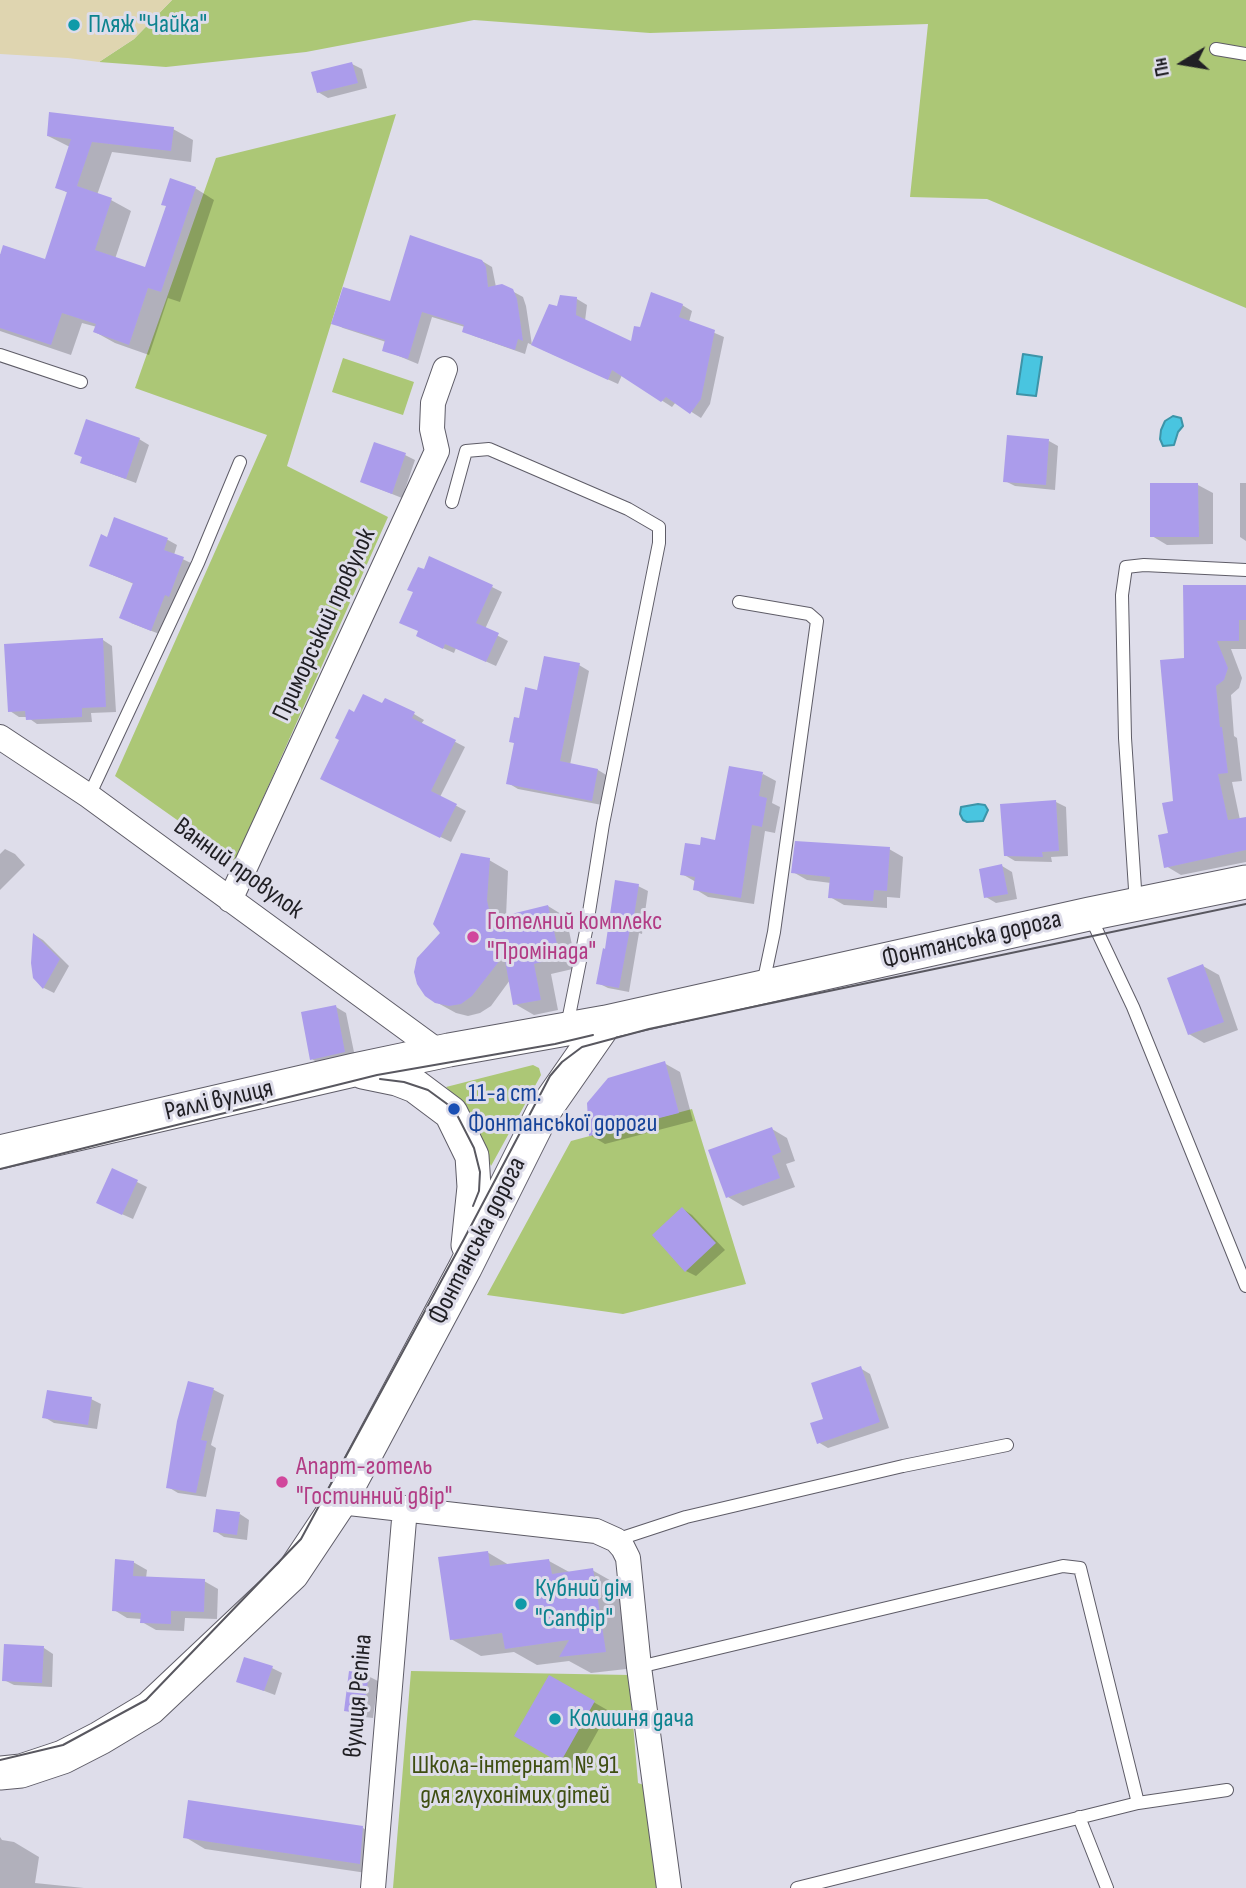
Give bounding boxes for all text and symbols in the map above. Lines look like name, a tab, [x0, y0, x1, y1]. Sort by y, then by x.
place label: Пляж "Чайка"	[88, 9, 207, 41]
marker: Пляж "Чайка"	[66, 17, 82, 33]
north arrow	[1148, 28, 1218, 98]
text: Пн	[1149, 56, 1175, 78]
street label: Приморський провулок	[267, 524, 383, 726]
street label: Ванний провулок	[167, 812, 309, 926]
street label: Фонтанська дорога	[879, 904, 1065, 976]
place label: Готелний комплекс "Промінада"	[487, 906, 662, 968]
marker: Готелний комплекс "Промінада"	[465, 929, 481, 945]
street label: Раллі вулиця	[162, 1073, 276, 1129]
place label: 11-а ст. Фонтанської дороги	[468, 1078, 657, 1140]
marker: 11-а ст. Фонтанської дороги	[446, 1101, 462, 1117]
street label: Фонтанська дорога	[423, 1152, 533, 1330]
place label: Апарт-готель "Гостинний двір"	[296, 1451, 452, 1512]
marker: Апарт-готель "Гостинний двір"	[274, 1474, 290, 1490]
place label: Кубний дім "Сапфір"	[535, 1573, 632, 1634]
marker: Кубний дім "Сапфір"	[513, 1596, 529, 1612]
street label: вулиця Рєпіна	[338, 1633, 380, 1759]
place label: Колишня дача	[569, 1703, 694, 1735]
marker: Колишня дача	[547, 1711, 563, 1727]
park label: Школа-інтернат № 91 для глухонімих дітей	[412, 1750, 618, 1812]

